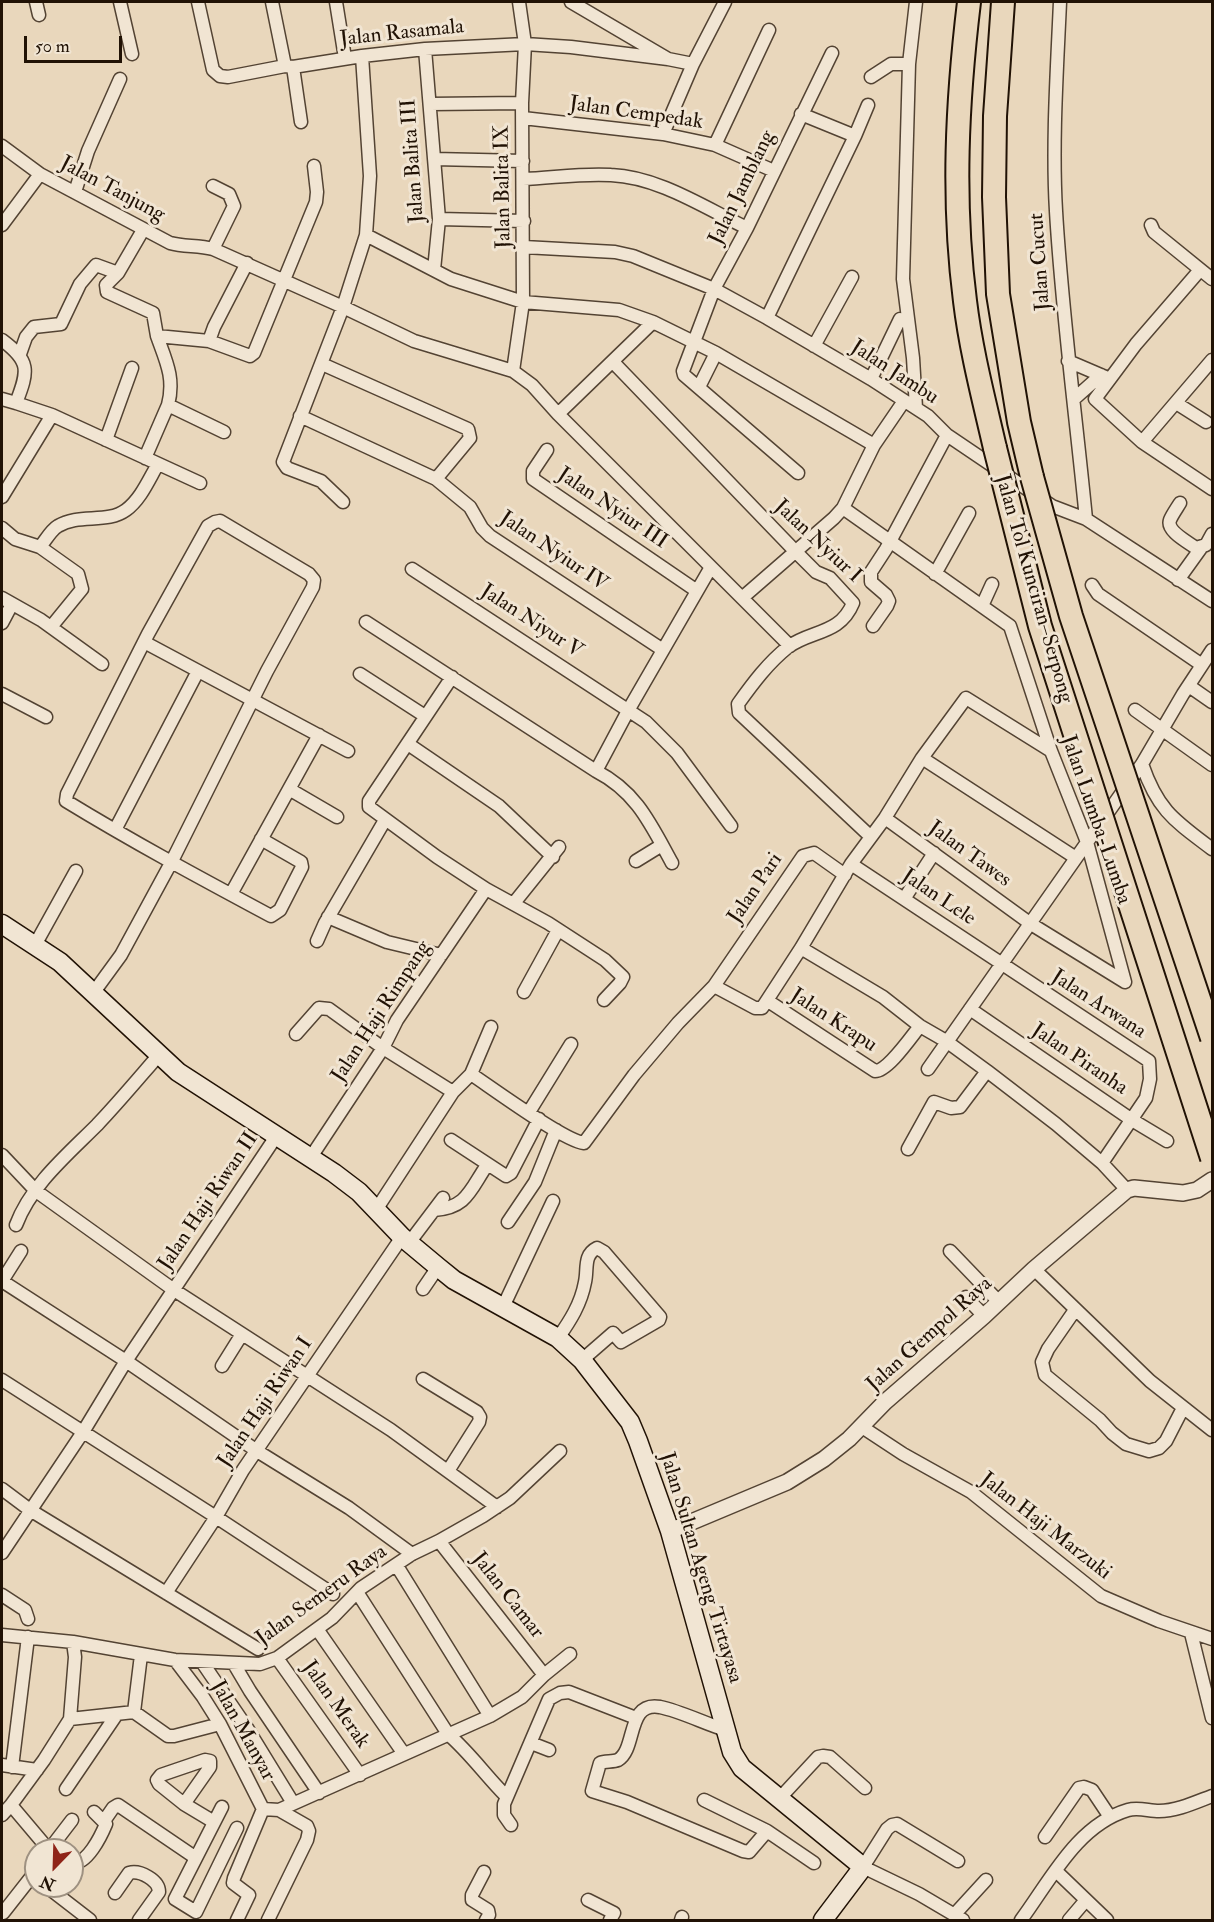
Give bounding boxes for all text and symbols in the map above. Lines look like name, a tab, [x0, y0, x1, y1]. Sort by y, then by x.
street label: Jalan Rasamala	[339, 15, 465, 53]
scale bar	[27, 24, 124, 62]
text: 50 m	[35, 35, 70, 58]
street label: Jalan Cempedak	[568, 92, 704, 136]
street label: Jalan Balita III	[397, 98, 431, 224]
street label: Jalan Balita IX	[490, 125, 518, 249]
street label: Jalan Jamblang	[704, 127, 782, 249]
street label: Jalan Tanjung	[55, 152, 169, 228]
street label: Jalan Cucut	[1025, 212, 1057, 312]
street label: Jalan Jambu	[845, 335, 943, 411]
street label: Jalan Nyiur III	[552, 463, 672, 555]
street label: Jalan Tol Kunciran–Serpong	[988, 472, 1078, 706]
street label: Jalan Nyiur I	[768, 495, 866, 589]
street label: Jalan Nyiur IV	[494, 507, 612, 597]
street label: Jalan Niyur V	[475, 580, 587, 664]
street label: Jalan Lumba-Lumba	[1054, 732, 1136, 908]
street label: Jalan Tawes	[923, 816, 1015, 894]
street label: Jalan Pari	[723, 849, 789, 929]
street label: Jalan Lele	[896, 864, 980, 932]
street label: Jalan Haji Rimpang	[327, 936, 437, 1088]
street label: Jalan Arwana	[1046, 965, 1150, 1045]
street label: Jalan Krapu	[785, 984, 881, 1058]
street label: Jalan Piranha	[1026, 1019, 1132, 1101]
street label: Jalan Haji Riwan II	[154, 1128, 264, 1276]
street label: Jalan Gempol Raya	[862, 1272, 998, 1398]
street label: Jalan Haji Riwan I	[213, 1333, 319, 1473]
street label: Jalan Sultan Ageng Tirtayasa	[653, 1450, 747, 1686]
street label: Jalan Haji Marzuki	[974, 1468, 1116, 1586]
street label: Jalan Semeru Raya	[252, 1540, 392, 1652]
street label: Jalan Camar	[465, 1548, 549, 1644]
street label: Jalan Merak	[296, 1656, 374, 1754]
street label: Jalan Manyar	[204, 1676, 280, 1786]
north arrow	[24, 1838, 84, 1898]
text: N	[37, 1871, 58, 1895]

